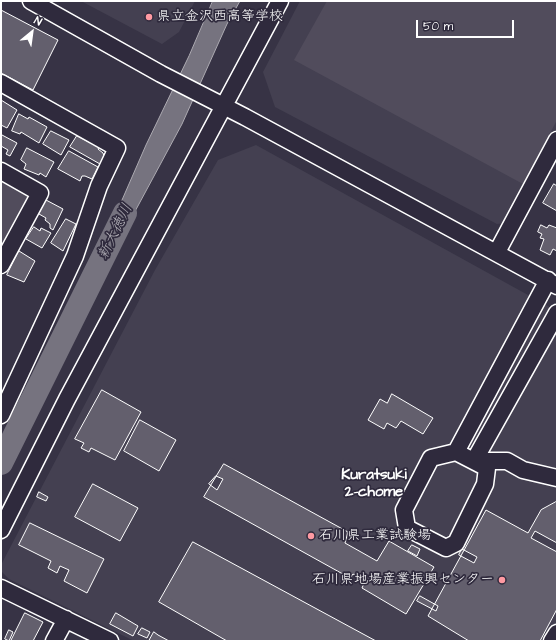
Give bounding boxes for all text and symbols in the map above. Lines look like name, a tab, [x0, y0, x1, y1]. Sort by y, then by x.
place label: 県立金沢西高等学校	[157, 9, 283, 25]
north arrow	[12, 12, 52, 52]
marker: 県立金沢西高等学校	[144, 12, 154, 22]
scale bar	[418, 12, 516, 38]
text: N	[31, 13, 45, 29]
text: 50 m	[423, 18, 453, 35]
water label: 新大徳川	[95, 201, 137, 263]
district label: Kuratsuki 2-chome	[341, 467, 407, 502]
place label: 石川県工業試験場	[319, 528, 431, 544]
marker: 石川県工業試験場	[306, 531, 316, 541]
place label: 石川県地場産業振興センター	[312, 572, 494, 588]
marker: 石川県地場産業振興センター	[497, 575, 507, 585]

